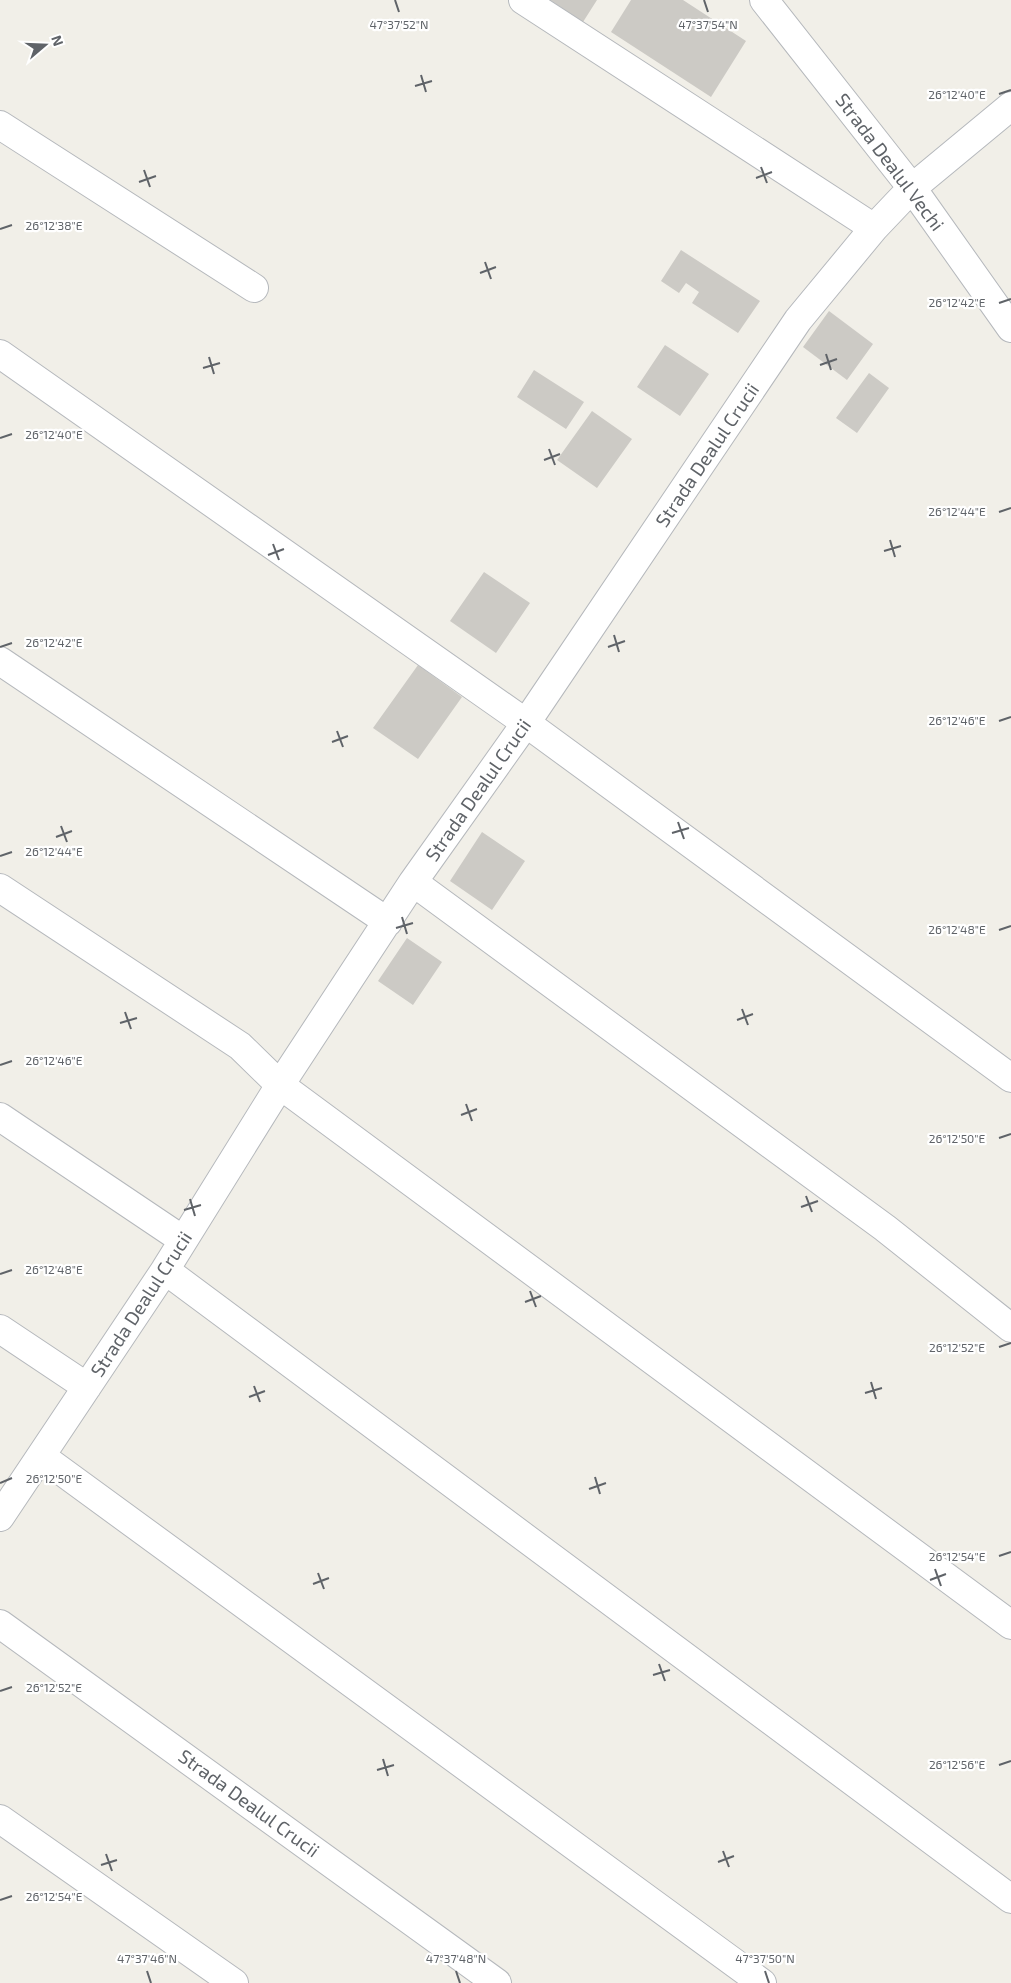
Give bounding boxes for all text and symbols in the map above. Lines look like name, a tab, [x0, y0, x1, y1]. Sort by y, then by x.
text: 47°37'52"N	[369, 17, 429, 31]
text: 47°37'54"N	[678, 17, 738, 31]
north arrow	[20, 20, 70, 70]
text: N	[48, 33, 67, 48]
text: 26°12'40"E	[928, 87, 986, 101]
street label: Strada Dealul Vechi	[831, 88, 950, 235]
text: 26°12'38"E	[26, 218, 83, 232]
text: 26°12'42"E	[929, 295, 986, 309]
street label: Strada Dealul Crucii	[650, 378, 763, 531]
text: 26°12'40"E	[25, 427, 83, 441]
text: 26°12'44"E	[928, 504, 986, 518]
text: 26°12'42"E	[26, 635, 83, 649]
text: 26°12'46"E	[929, 713, 986, 727]
street label: Strada Dealul Crucii	[420, 714, 535, 865]
text: 26°12'44"E	[25, 844, 83, 858]
text: 26°12'48"E	[928, 922, 986, 936]
text: 26°12'46"E	[26, 1053, 83, 1067]
text: 26°12'50"E	[929, 1131, 986, 1145]
street label: Strada Dealul Crucii	[85, 1227, 196, 1381]
text: 26°12'48"E	[25, 1262, 83, 1276]
text: 26°12'52"E	[929, 1340, 985, 1354]
text: 26°12'50"E	[26, 1471, 83, 1485]
text: 26°12'54"E	[929, 1549, 986, 1563]
text: 26°12'52"E	[26, 1680, 82, 1694]
street label: Strada Dealul Crucii	[174, 1744, 324, 1861]
text: 26°12'56"E	[929, 1757, 985, 1771]
text: 26°12'54"E	[26, 1889, 83, 1903]
text: 47°37'46"N	[117, 1951, 177, 1965]
text: 47°37'48"N	[426, 1951, 486, 1965]
text: 47°37'50"N	[735, 1951, 795, 1965]

